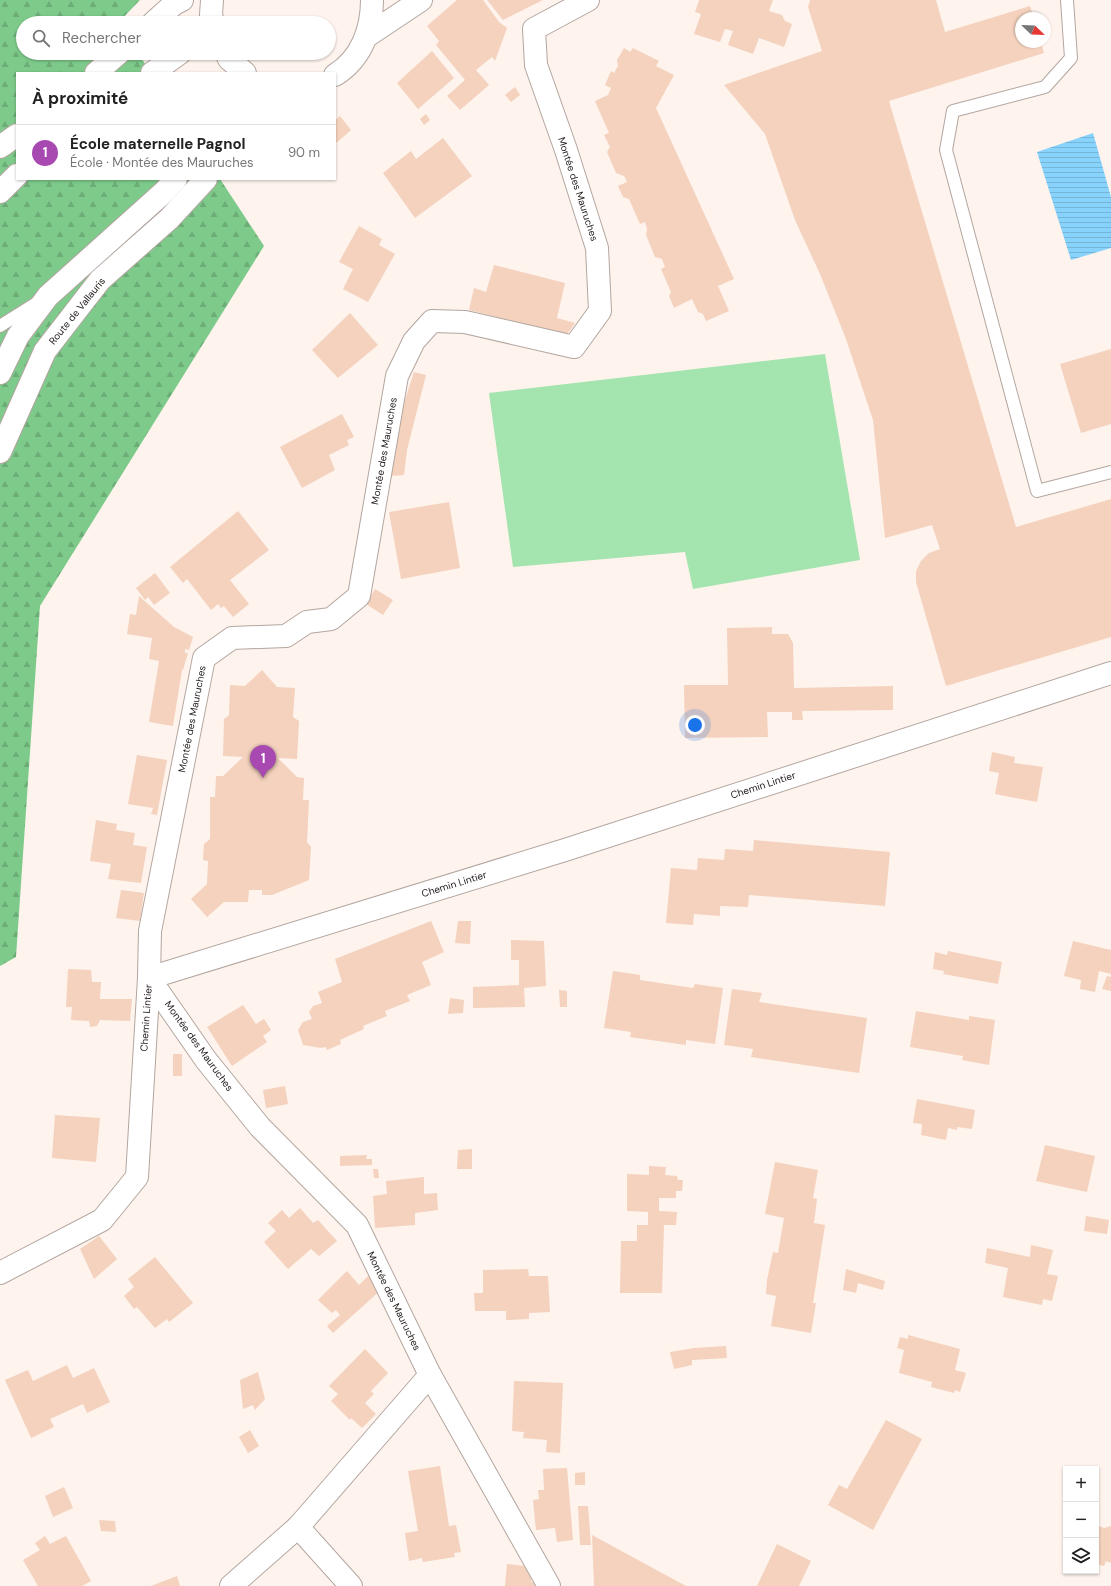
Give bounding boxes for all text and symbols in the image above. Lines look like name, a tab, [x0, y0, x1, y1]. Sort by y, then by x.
north arrow	[1015, 12, 1051, 48]
search box	[16, 16, 336, 60]
icon: search	[30, 27, 52, 49]
text: Rechercher	[62, 28, 141, 48]
text: À proximité	[32, 87, 128, 109]
text: École maternelle Pagnol	[70, 134, 246, 154]
street label: Montée des Mauruches	[555, 135, 601, 243]
text: 1	[43, 144, 47, 161]
text: 90 m	[288, 144, 320, 161]
text: École · Montée des Mauruches	[70, 154, 254, 171]
street label: Route de Vallauris	[46, 275, 108, 347]
street label: Montée des Mauruches	[368, 396, 400, 506]
street label: Montée des Mauruches	[175, 664, 209, 774]
your location	[685, 715, 705, 735]
pin: 1	[250, 745, 276, 778]
street label: Chemin Lintier	[729, 768, 797, 802]
street label: Chemin Lintier	[420, 868, 488, 900]
street label: Chemin Lintier	[137, 984, 155, 1052]
street label: Montée des Mauruches	[162, 998, 236, 1094]
street label: Montée des Mauruches	[364, 1249, 424, 1353]
map controls	[1063, 1466, 1099, 1574]
button: +	[1063, 1466, 1099, 1502]
button: −	[1063, 1502, 1099, 1538]
button: layers	[1063, 1538, 1099, 1574]

